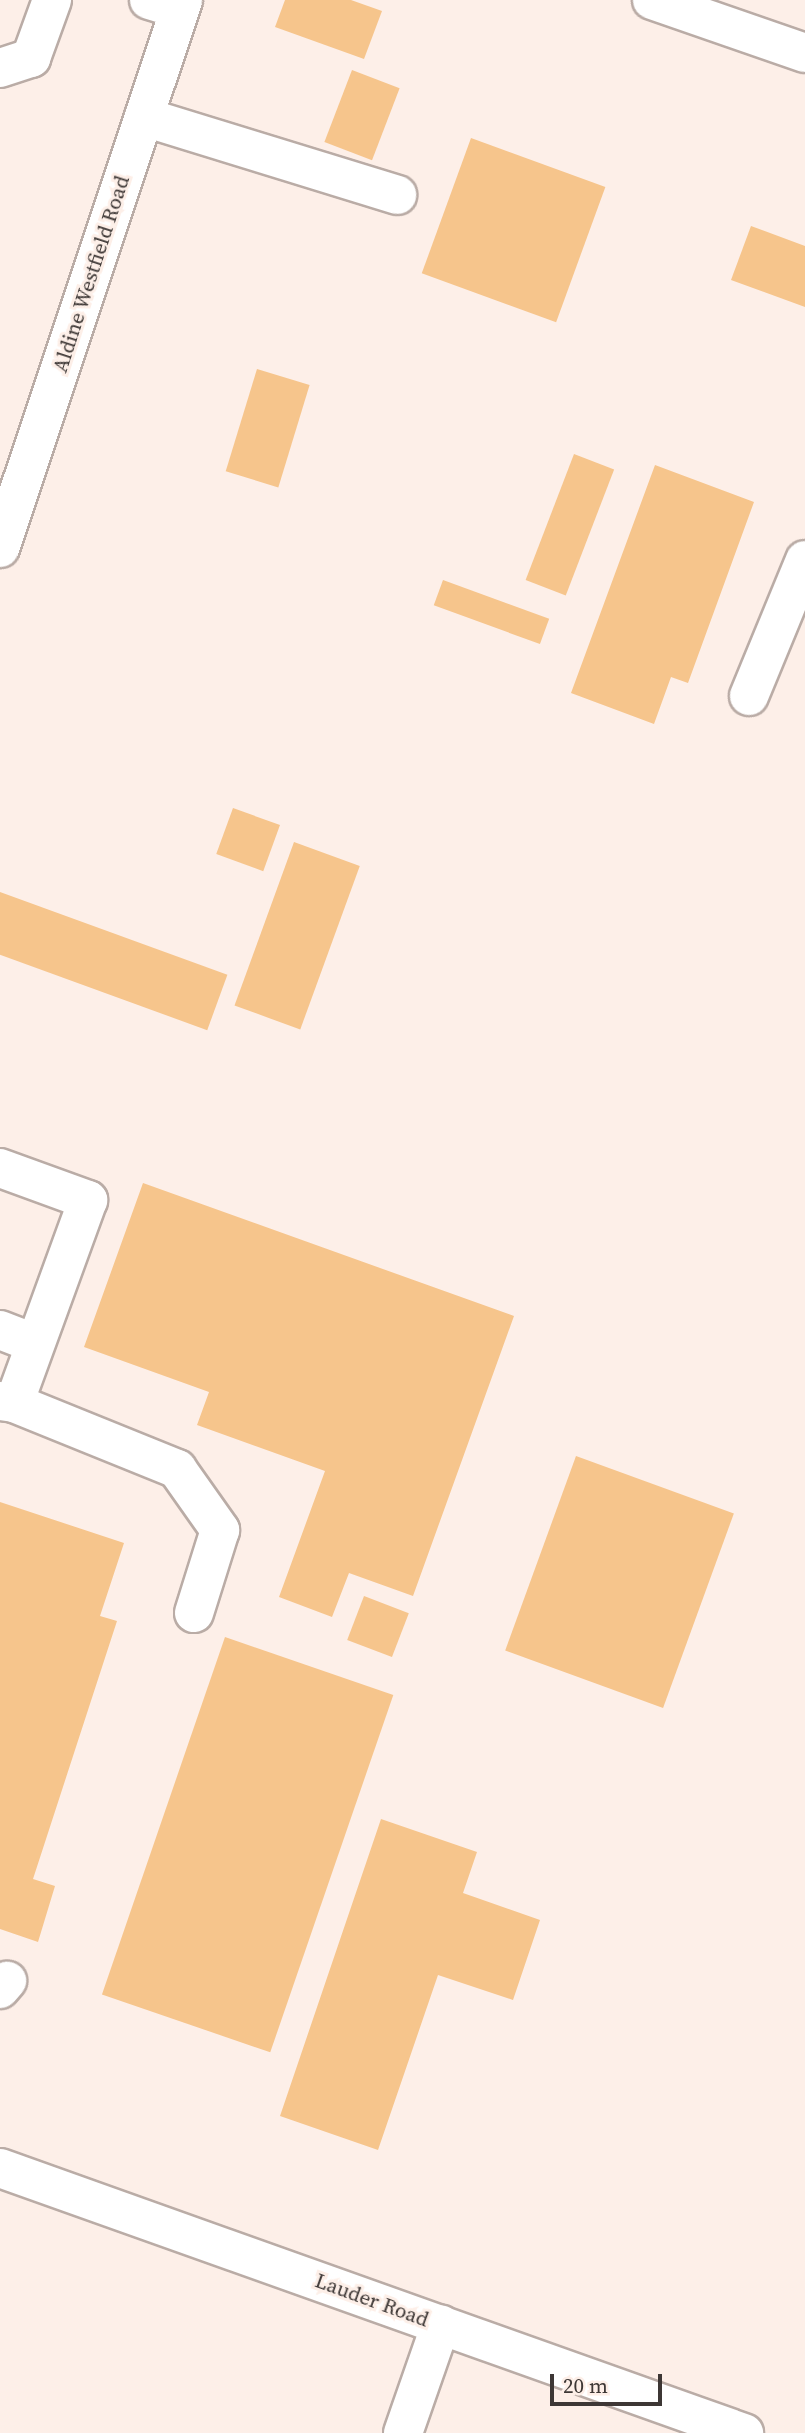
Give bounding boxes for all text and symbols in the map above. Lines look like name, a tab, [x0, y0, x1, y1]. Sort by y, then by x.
street label: Aldine Westfield Road	[47, 172, 135, 376]
street label: Lauder Road	[312, 2268, 432, 2332]
scale bar	[553, 2360, 665, 2404]
text: 20 m	[563, 2371, 608, 2400]

